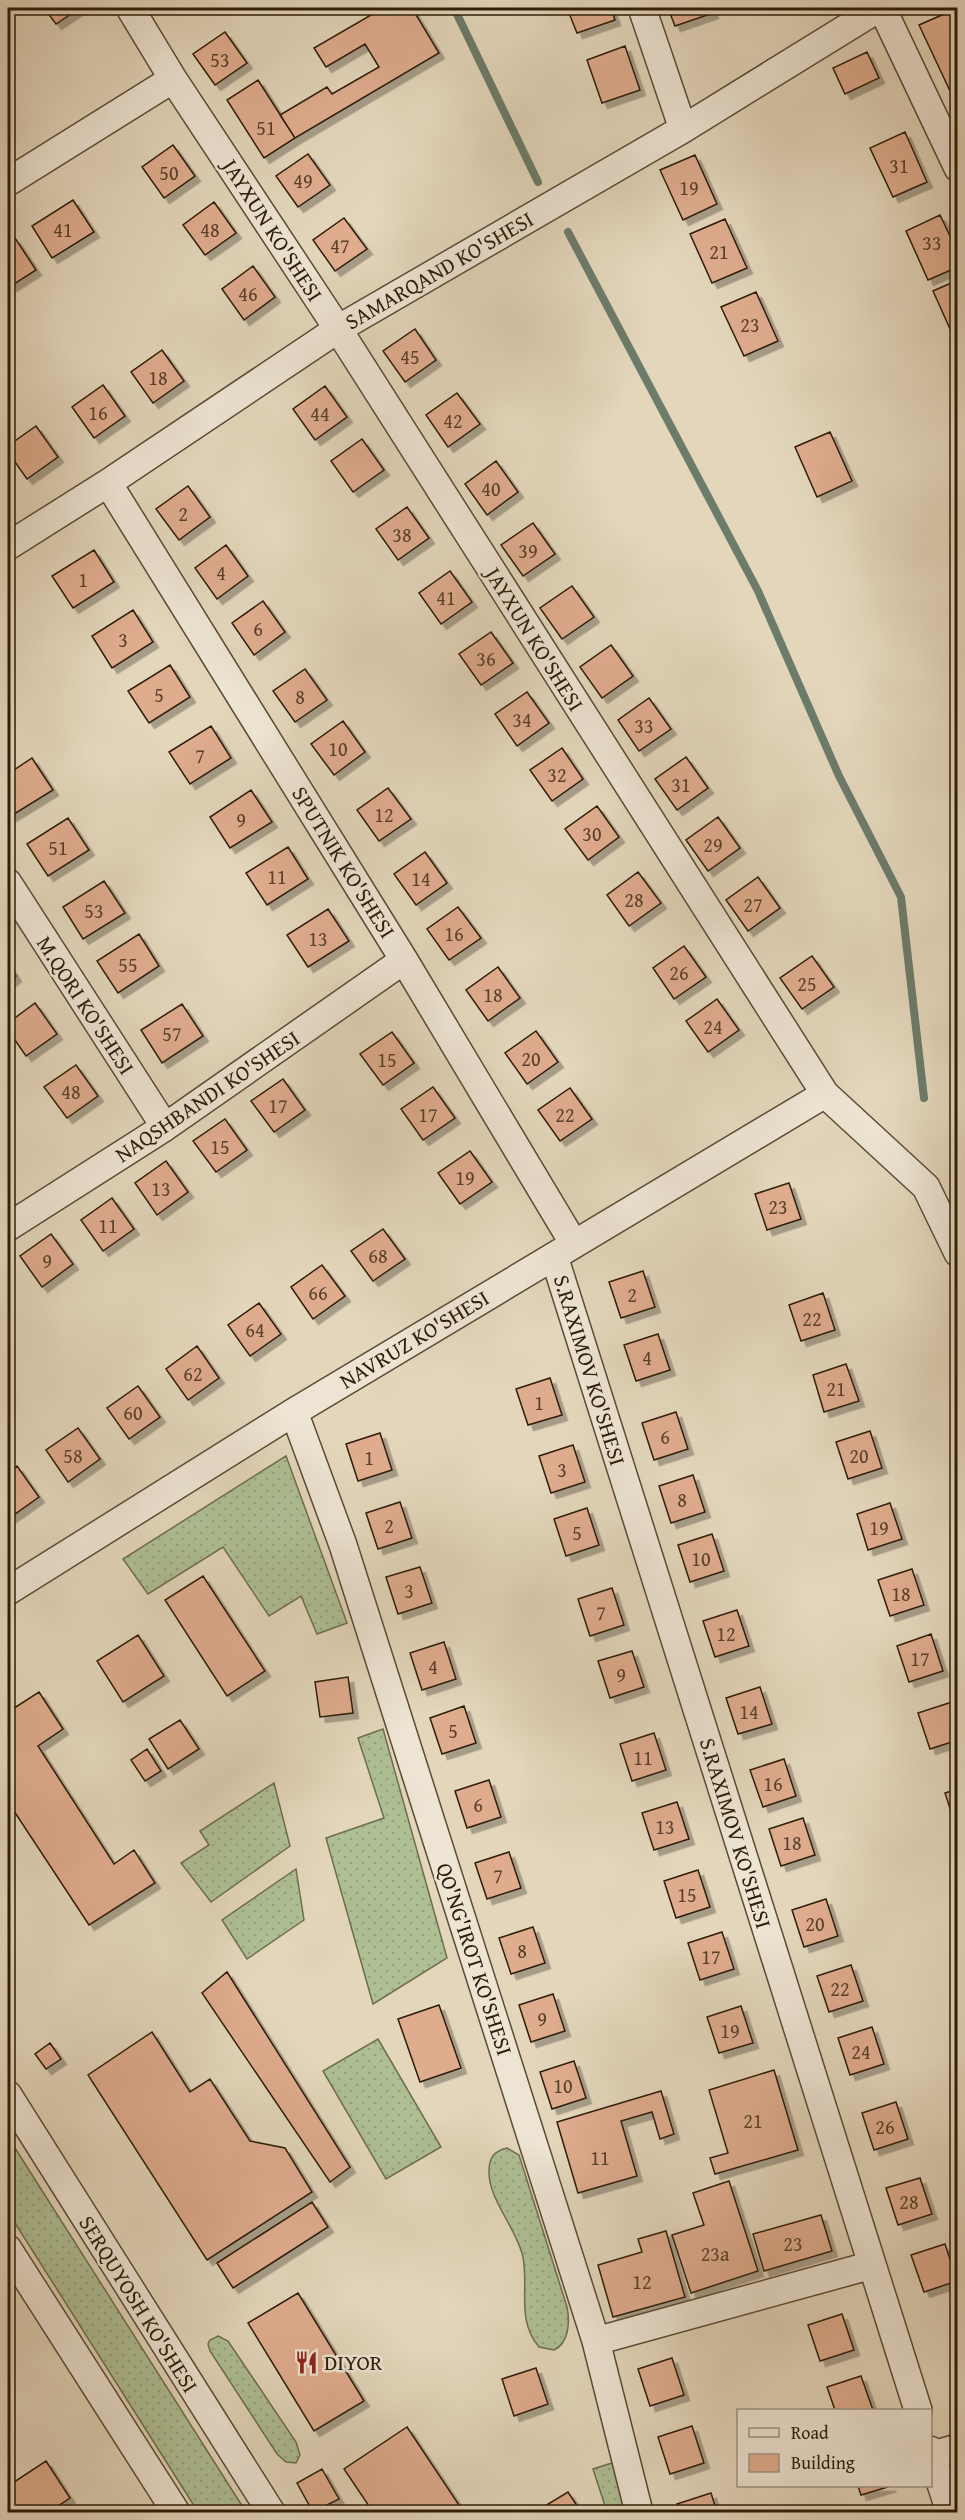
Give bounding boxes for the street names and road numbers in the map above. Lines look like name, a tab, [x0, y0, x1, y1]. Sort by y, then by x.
street label: JAYXUN KO'SHESI	[213, 150, 331, 308]
street label: SAMARQAND KO'SHESI	[339, 203, 539, 337]
street label: JAYXUN KO'SHESI	[476, 558, 592, 717]
street label: SPUTNIK KO'SHESI	[284, 780, 404, 944]
street label: M.QORI KO'SHESI	[29, 929, 143, 1081]
street label: NAQSHBANDI KO'SHESI	[108, 1022, 306, 1170]
street label: S.RAXIMOV KO'SHESI	[546, 1271, 634, 1469]
street label: NAVRUZ KO'SHESI	[333, 1282, 495, 1396]
street label: S.RAXIMOV KO'SHESI	[692, 1734, 780, 1932]
street label: QO'NG'IROT KO'SHESI	[429, 1859, 521, 2059]
street label: SERQUYOSH KO'SHESI	[71, 2209, 207, 2399]

